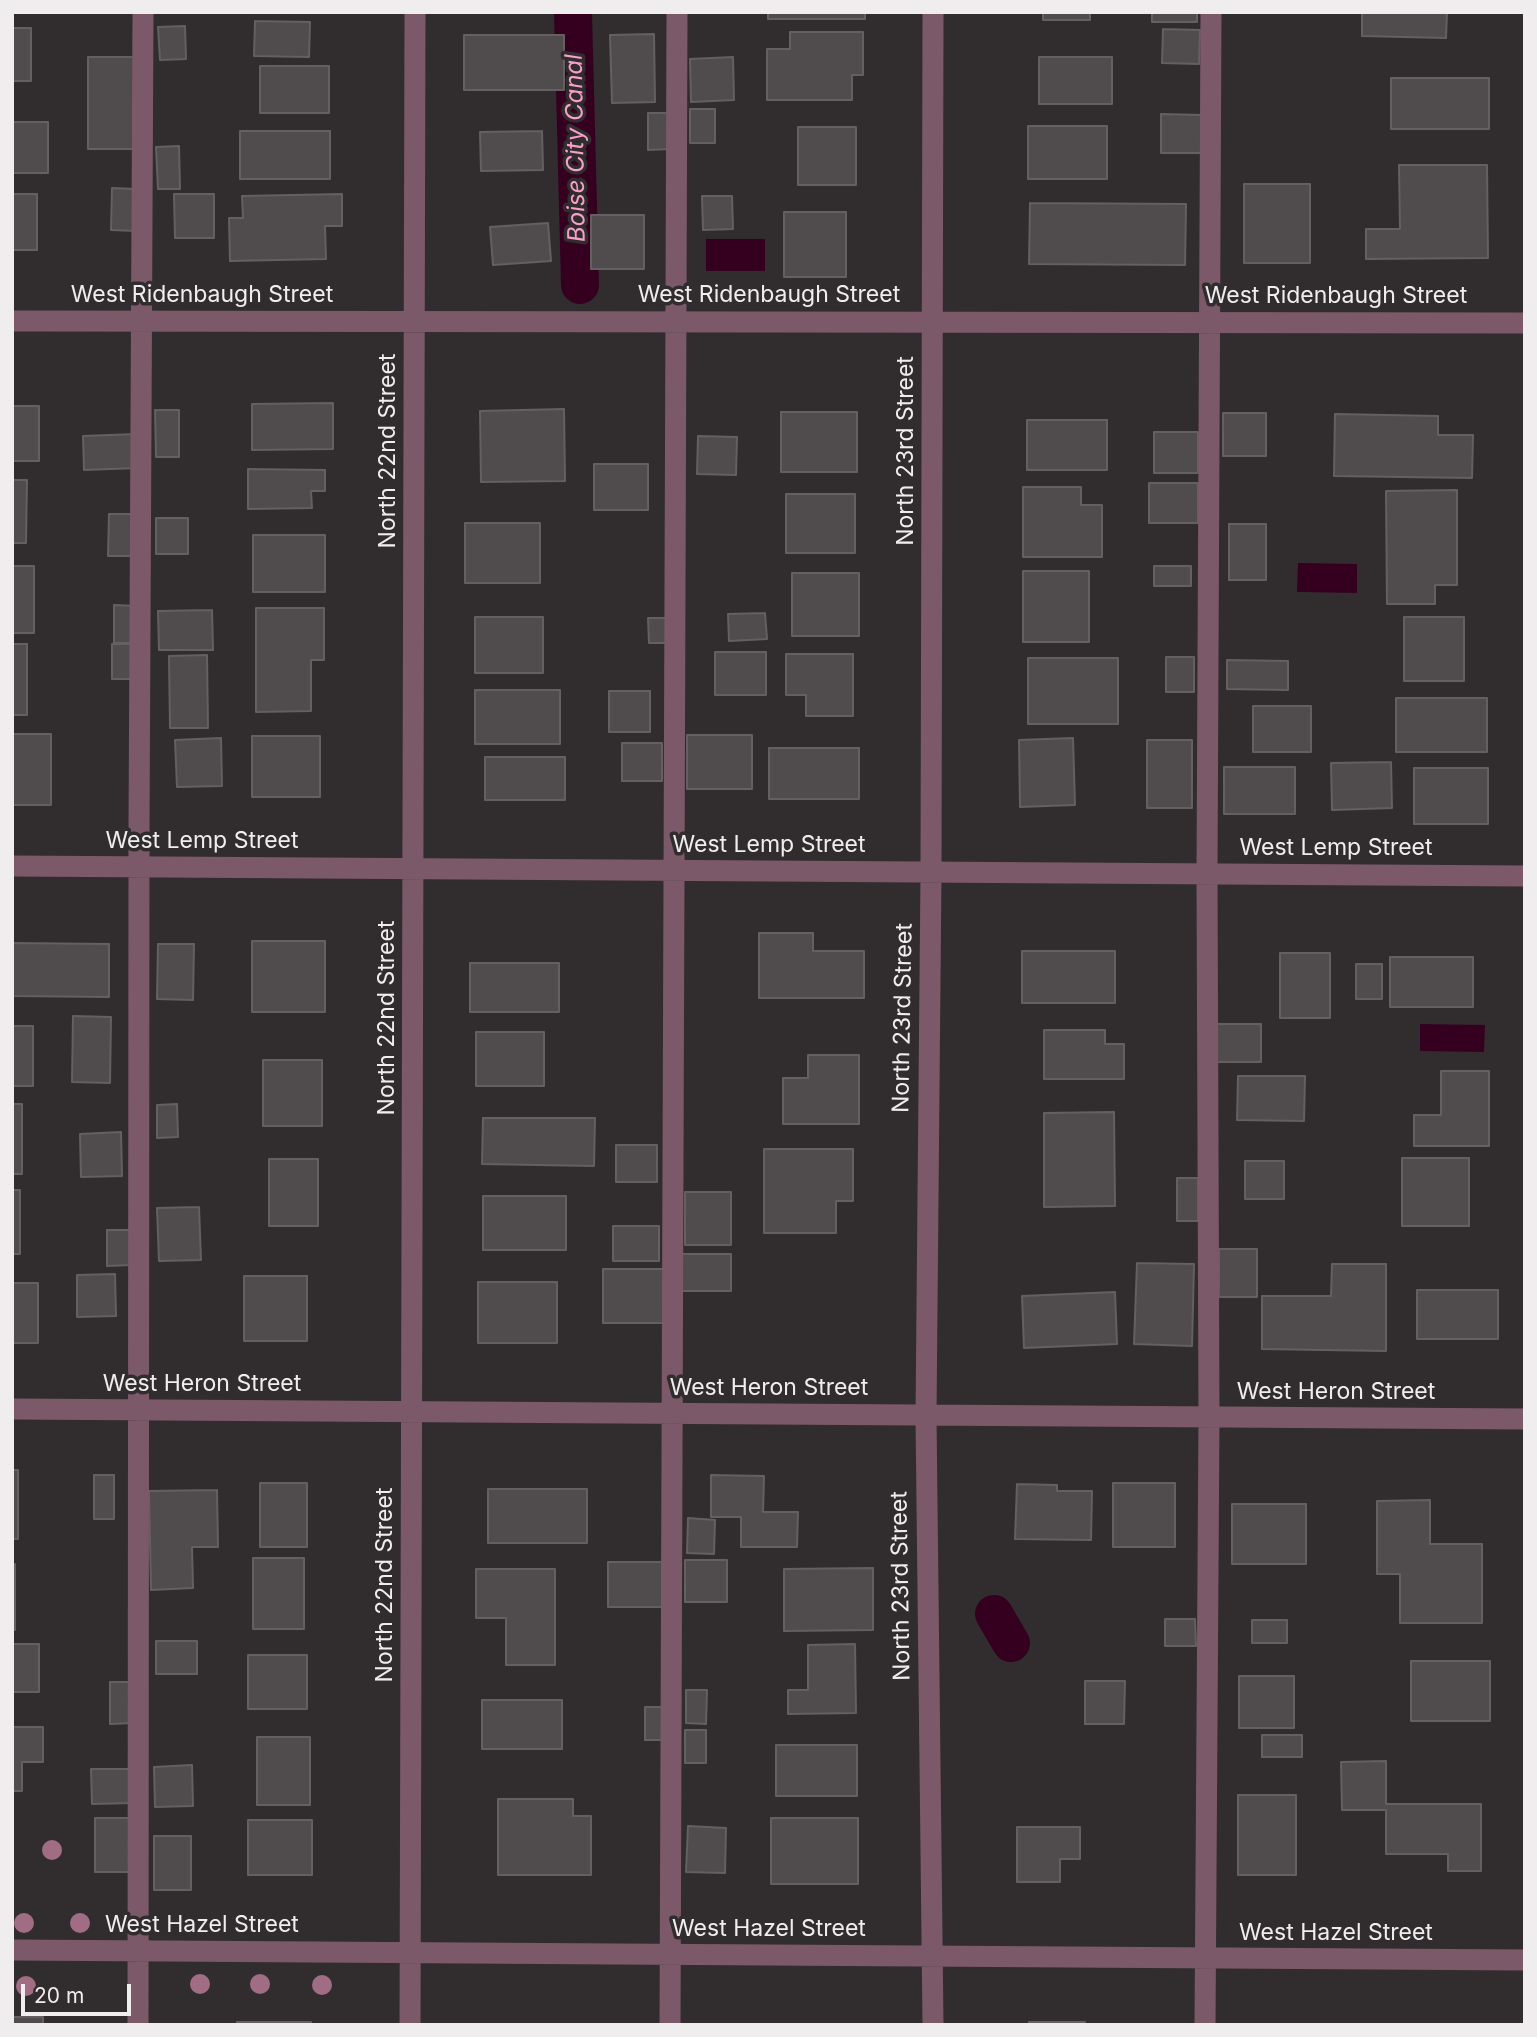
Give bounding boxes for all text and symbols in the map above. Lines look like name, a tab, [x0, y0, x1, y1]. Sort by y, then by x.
water label: Boise City Canal	[560, 54, 592, 242]
street label: West Ridenbaugh Street	[71, 281, 333, 309]
street label: West Ridenbaugh Street	[638, 281, 900, 309]
street label: West Ridenbaugh Street	[1205, 282, 1467, 310]
street label: North 22nd Street	[374, 354, 402, 548]
street label: North 23rd Street	[892, 356, 920, 546]
street label: West Lemp Street	[105, 827, 299, 855]
street label: West Lemp Street	[672, 831, 866, 859]
street label: West Lemp Street	[1239, 834, 1433, 862]
street label: North 22nd Street	[373, 921, 401, 1115]
street label: North 23rd Street	[888, 923, 918, 1113]
street label: West Heron Street	[103, 1370, 301, 1398]
street label: West Heron Street	[670, 1374, 868, 1402]
street label: West Heron Street	[1237, 1378, 1435, 1406]
street label: North 22nd Street	[371, 1488, 399, 1682]
street label: North 23rd Street	[886, 1491, 916, 1681]
street label: West Hazel Street	[105, 1911, 299, 1939]
street label: West Hazel Street	[672, 1915, 866, 1943]
street label: West Hazel Street	[1239, 1919, 1433, 1947]
scale bar	[24, 1970, 135, 2014]
text: 20 m	[34, 1983, 84, 2008]

